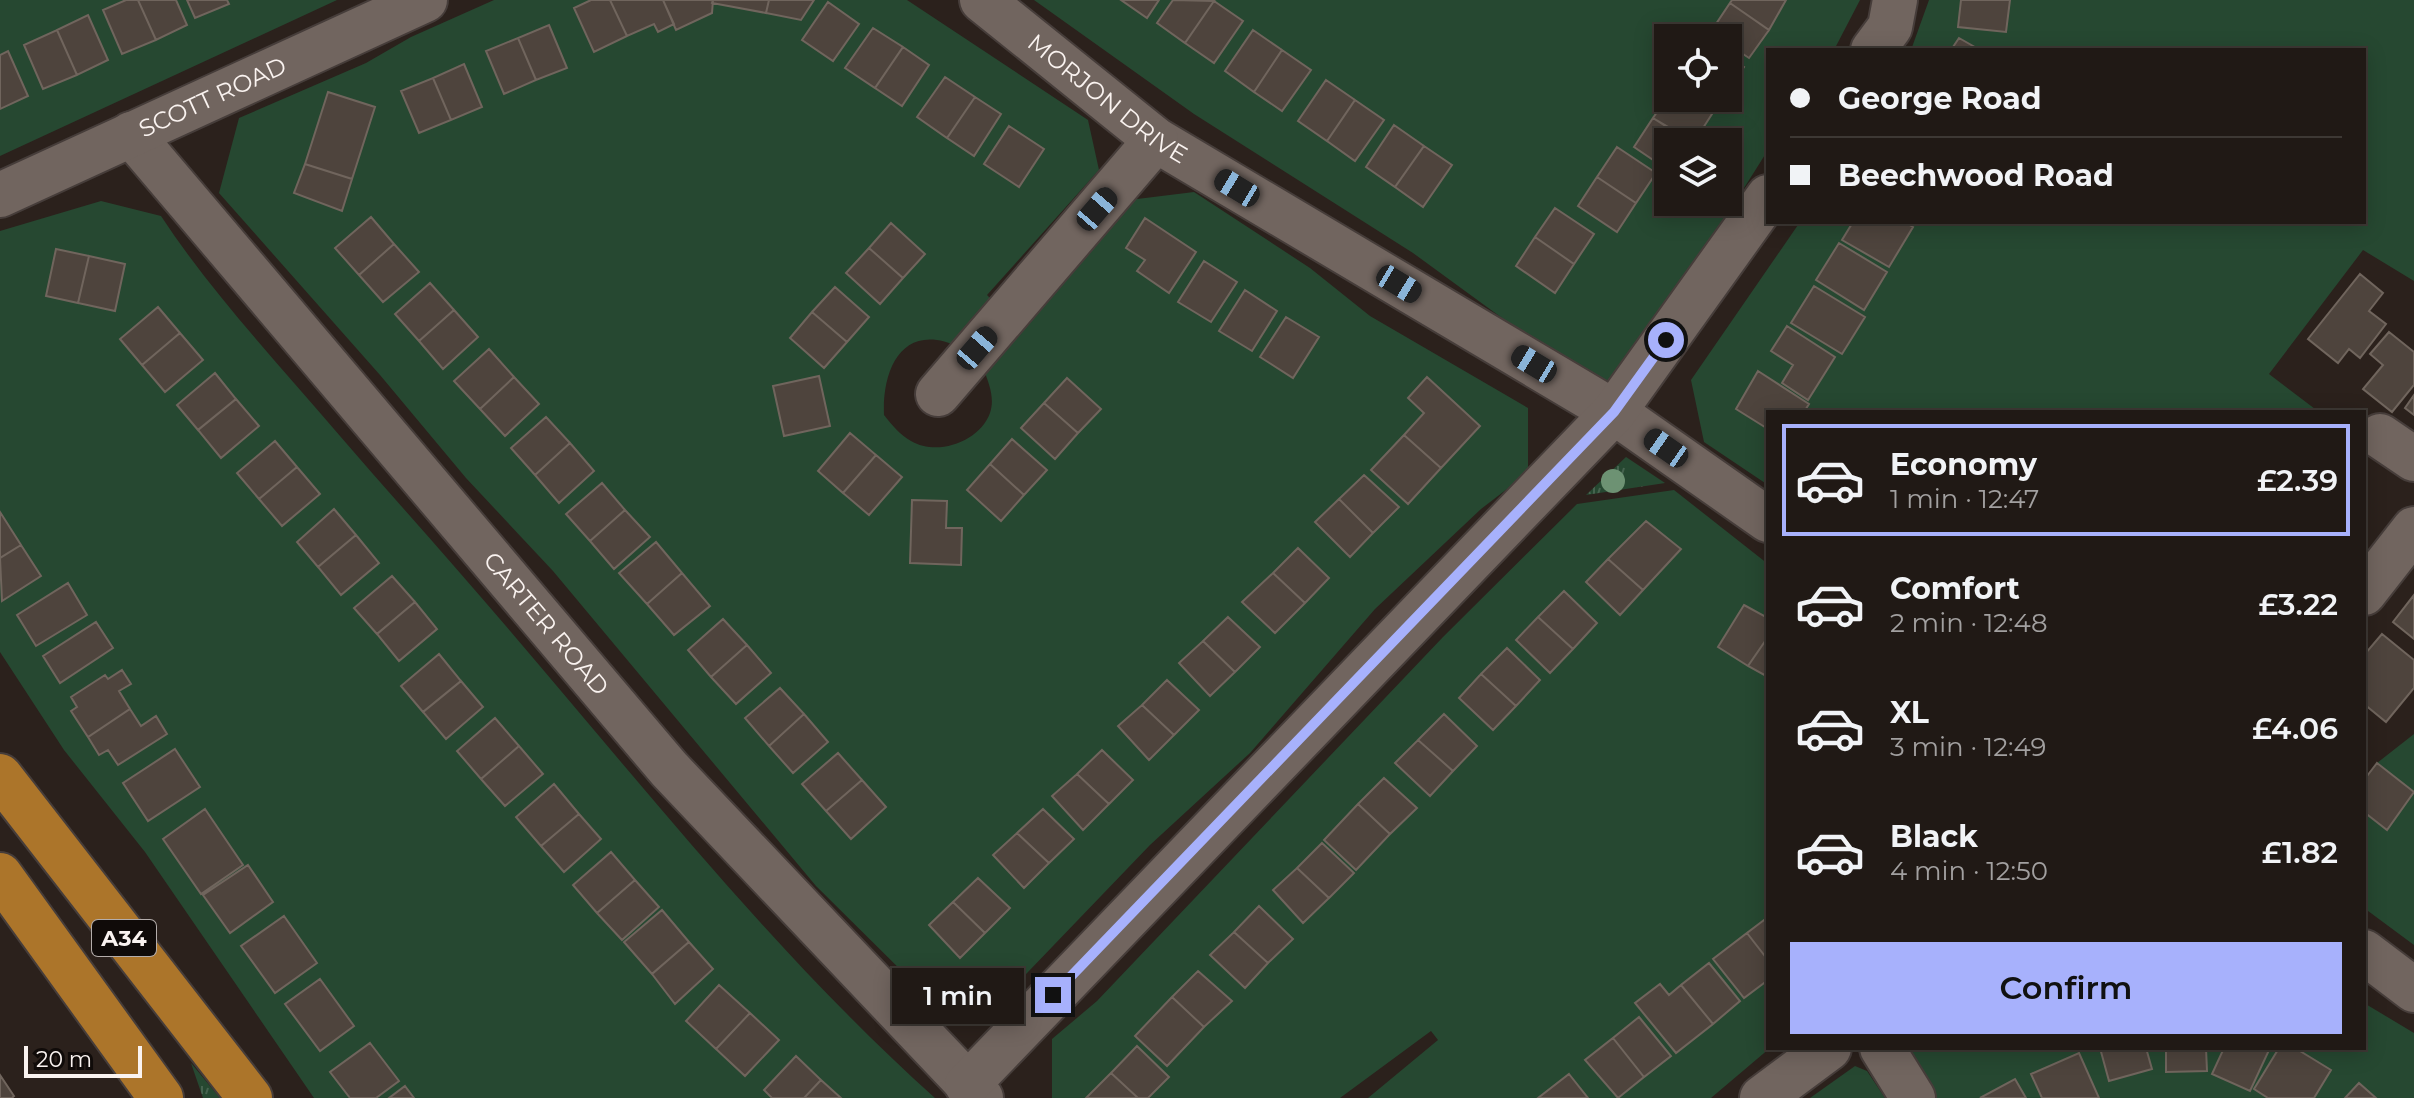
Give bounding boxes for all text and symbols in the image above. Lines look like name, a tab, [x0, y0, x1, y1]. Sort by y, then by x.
map controls	[1654, 24, 1742, 216]
button: locate	[1654, 24, 1742, 112]
street label: MORJON DRIVE	[1022, 28, 1193, 169]
street label: SCOTT ROAD	[134, 51, 291, 143]
text: George Road	[1838, 80, 2042, 117]
button: layers	[1654, 128, 1742, 216]
text: Beechwood Road	[1838, 157, 2114, 194]
car	[1210, 165, 1264, 211]
car	[1072, 183, 1122, 235]
car	[1372, 261, 1426, 307]
car	[952, 322, 1002, 374]
route start	[1648, 322, 1684, 358]
car	[1507, 341, 1561, 387]
car	[1639, 424, 1693, 472]
icon: car	[1794, 444, 1866, 516]
text: Economy	[1890, 446, 2037, 483]
text: £2.39	[2257, 462, 2338, 499]
text: 1 min · 12:47	[1890, 483, 2039, 515]
street label: CARTER ROAD	[478, 546, 615, 701]
icon: car	[1794, 568, 1866, 640]
text: Comfort	[1890, 570, 2020, 607]
text: £3.22	[2259, 586, 2338, 623]
text: 2 min · 12:48	[1890, 607, 2048, 639]
icon: car	[1794, 692, 1866, 764]
text: XL	[1890, 694, 1929, 731]
text: £4.06	[2252, 710, 2338, 747]
text: 3 min · 12:49	[1890, 731, 2046, 763]
icon: car	[1794, 816, 1866, 888]
text: Black	[1890, 818, 1978, 855]
text: £1.82	[2262, 834, 2338, 871]
text: 4 min · 12:50	[1890, 855, 2048, 887]
road number: A34	[92, 920, 156, 956]
button: Confirm	[1790, 942, 2342, 1034]
callout: 1 min	[893, 967, 1025, 1023]
route end	[1035, 977, 1071, 1013]
text: 1 min	[923, 980, 993, 1012]
scale bar	[24, 1042, 142, 1078]
text: 20 m	[36, 1046, 92, 1073]

